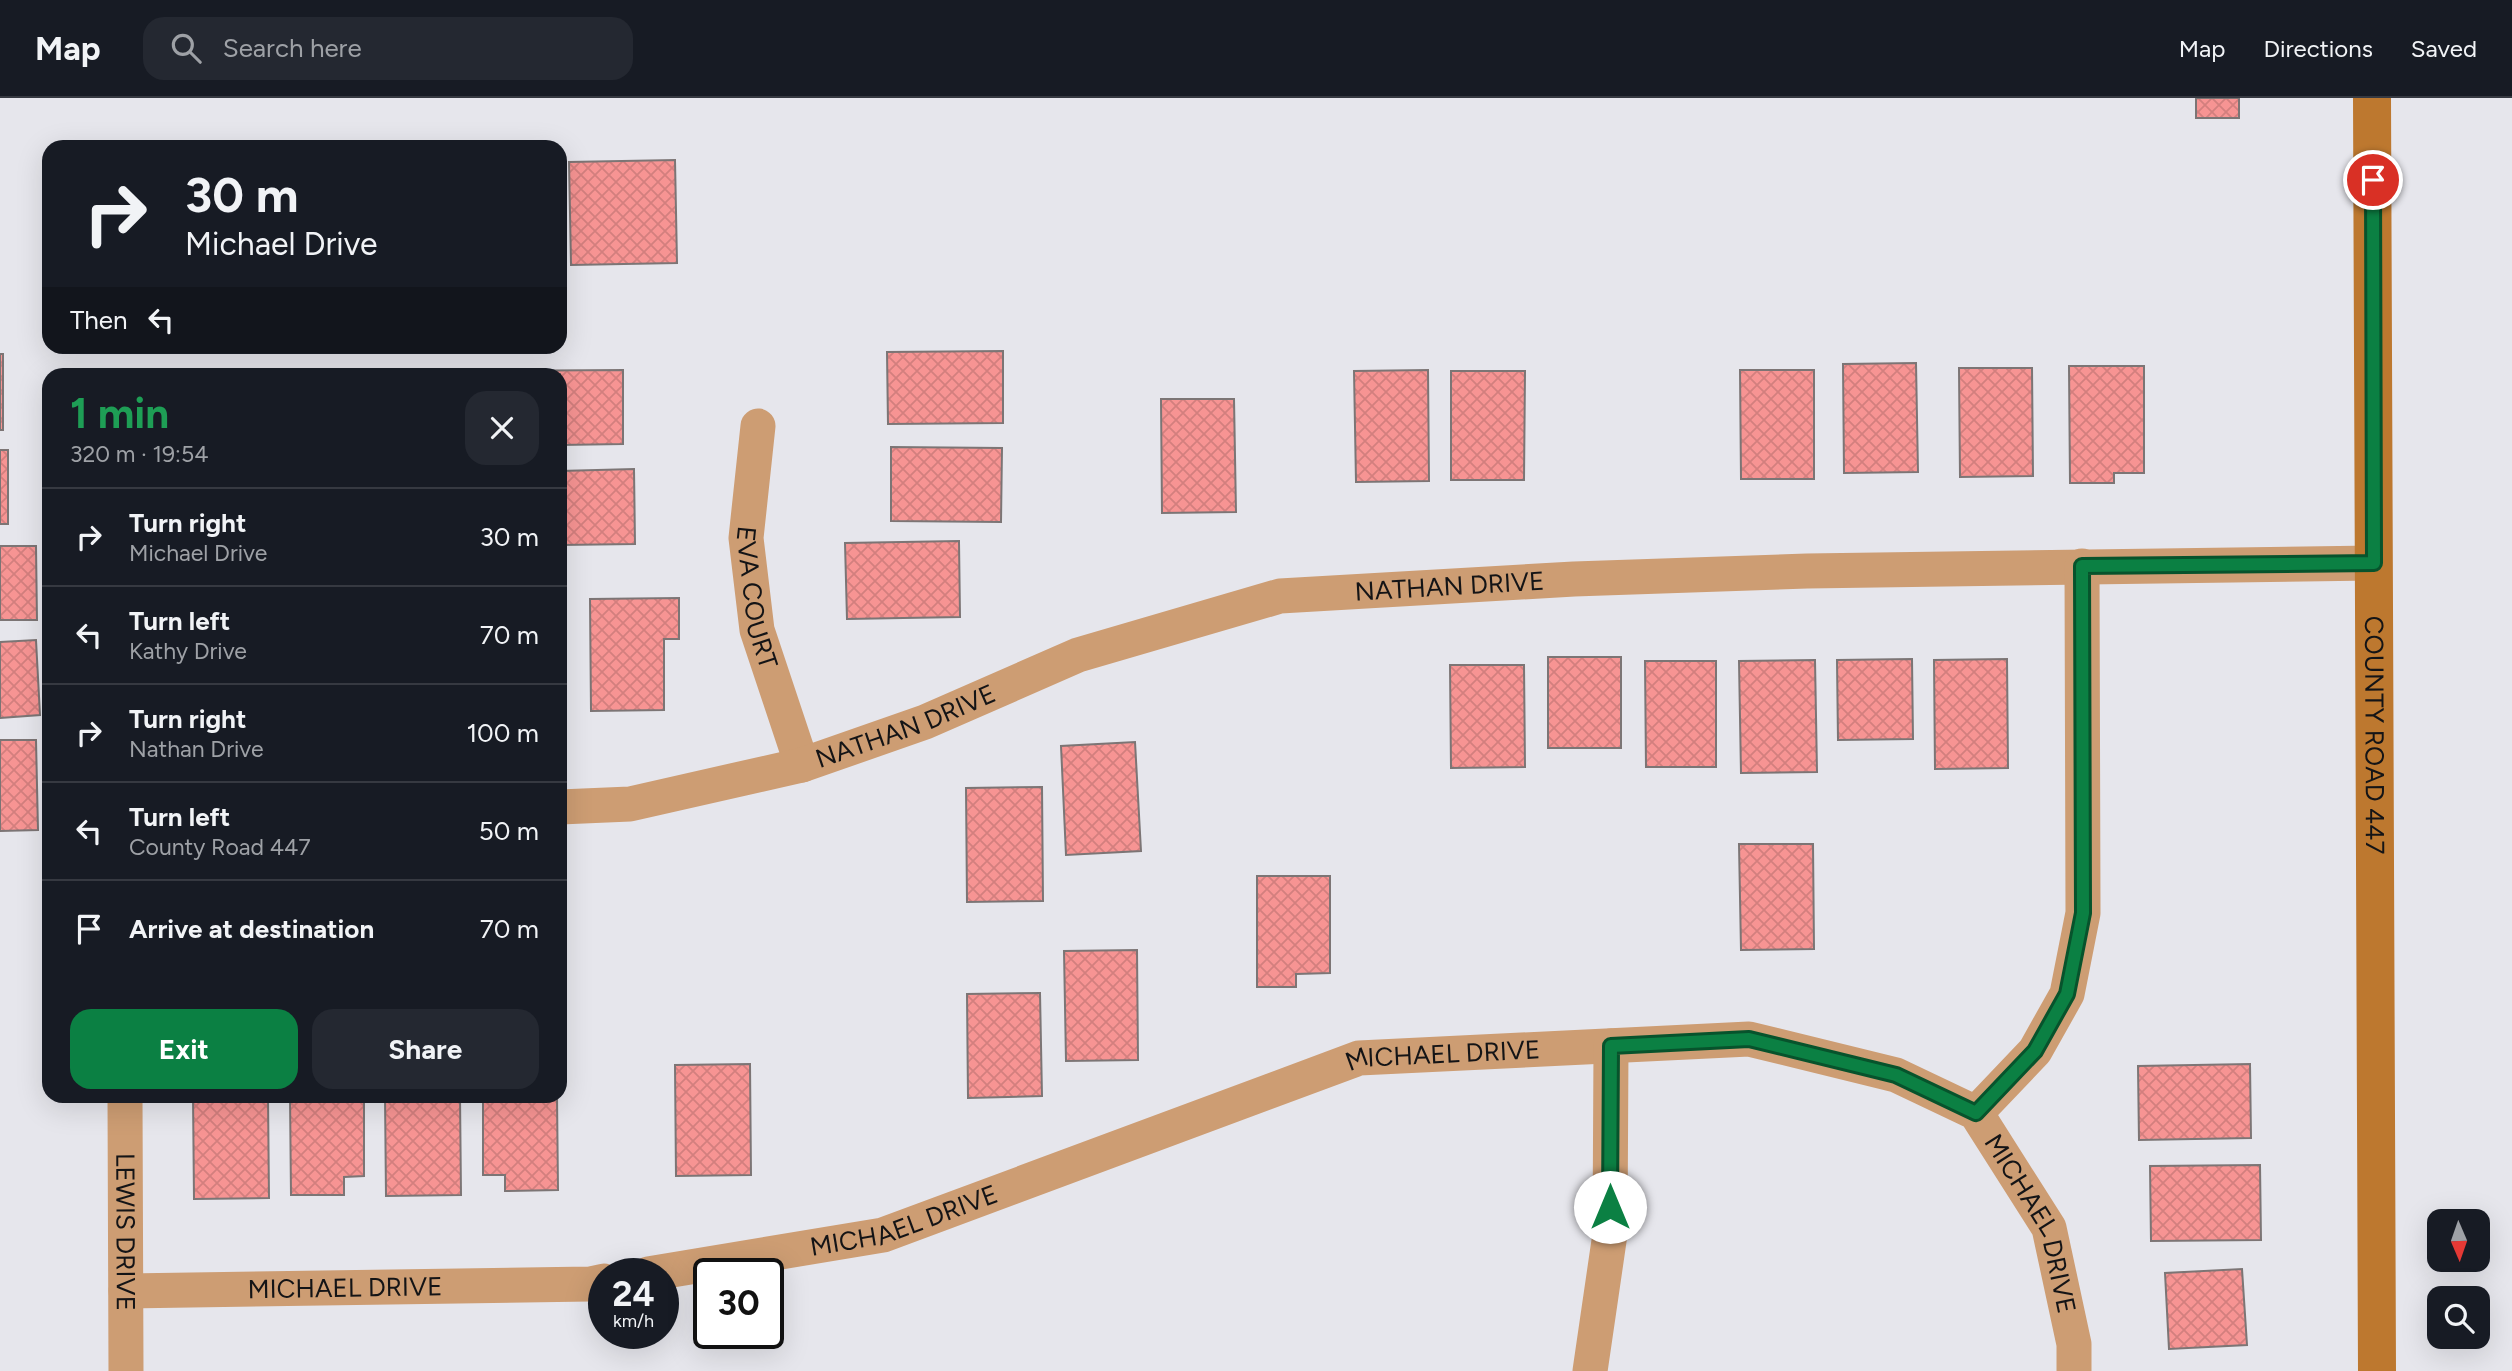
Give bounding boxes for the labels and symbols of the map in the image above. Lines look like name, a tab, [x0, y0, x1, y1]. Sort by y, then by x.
pin	[2343, 150, 2403, 210]
street label: EVA COURT	[730, 525, 785, 673]
street label: NATHAN DRIVE	[1354, 565, 1545, 608]
street label: COUNTY ROAD 447	[2358, 616, 2391, 854]
street label: NATHAN DRIVE	[811, 677, 1000, 775]
street label: MICHAEL DRIVE	[1341, 1033, 1541, 1078]
street label: MICHAEL DRIVE	[1978, 1128, 2083, 1316]
street label: LEWIS DRIVE	[109, 1153, 142, 1311]
position arrow	[1573, 1170, 1647, 1244]
street label: MICHAEL DRIVE	[808, 1178, 1002, 1263]
north arrow	[2427, 1209, 2490, 1272]
speed limit sign: 30	[693, 1258, 784, 1349]
street label: MICHAEL DRIVE	[247, 1270, 443, 1305]

